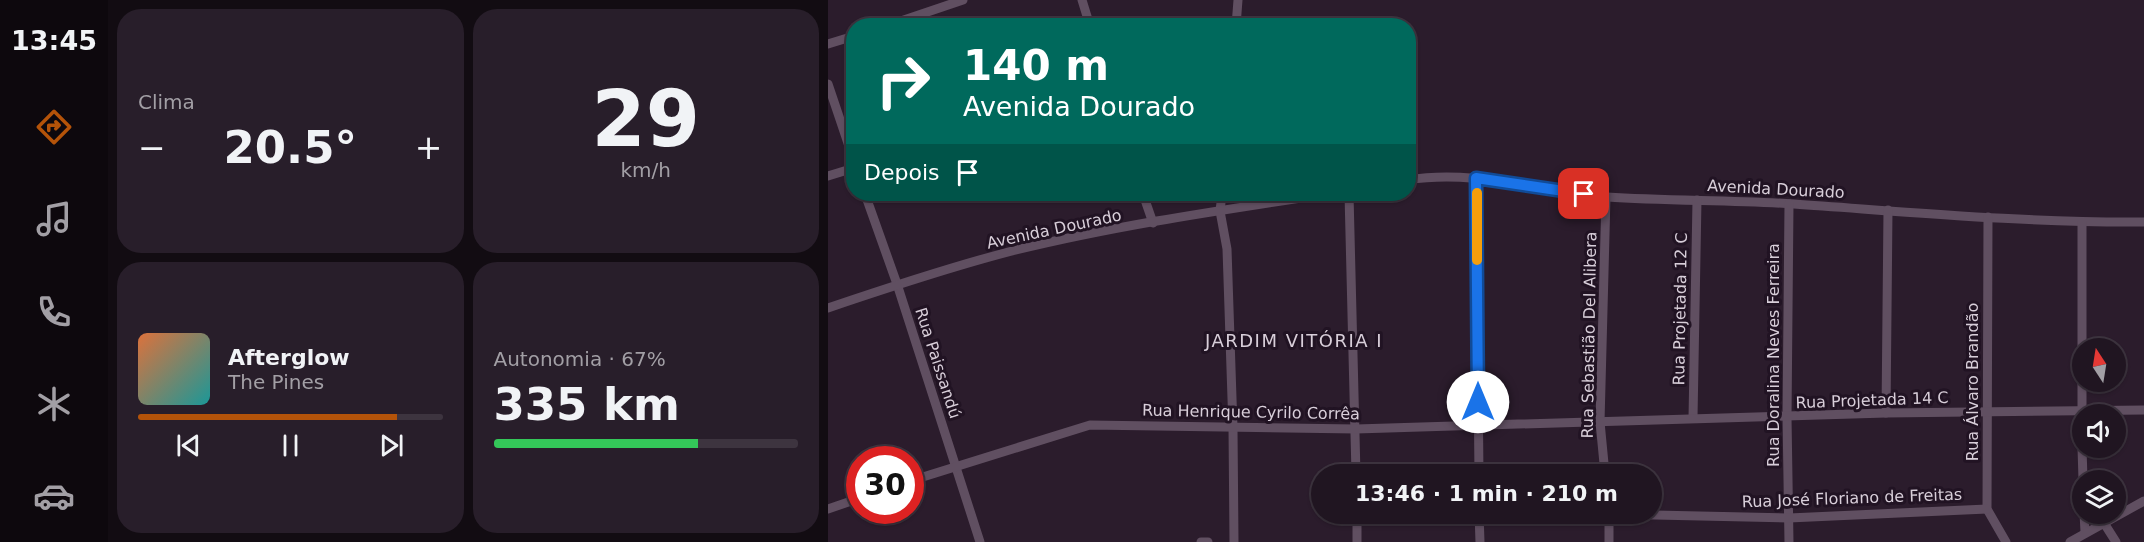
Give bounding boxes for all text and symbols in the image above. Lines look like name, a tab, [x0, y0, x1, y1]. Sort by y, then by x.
text: 13:45	[11, 25, 97, 56]
text: 140 m	[963, 41, 1109, 90]
icon: right	[864, 42, 942, 120]
text: 29	[591, 74, 700, 164]
text: Clima	[138, 90, 195, 114]
text: Avenida Dourado	[963, 91, 1195, 122]
icon: directions	[33, 106, 75, 148]
text: 20.5°	[223, 121, 357, 174]
text: −	[138, 128, 166, 167]
text: +	[415, 128, 443, 167]
icon: arrive	[951, 156, 984, 189]
text: km/h	[621, 158, 671, 182]
text: Depois	[864, 160, 939, 185]
pin	[1558, 168, 1609, 219]
street label: Avenida Dourado	[1707, 176, 1845, 202]
icon: arrive	[1567, 177, 1600, 210]
icon: music	[33, 198, 75, 240]
street label: Avenida Dourado	[985, 205, 1123, 253]
street label: Rua Sebastião Del Alibera	[1578, 231, 1600, 439]
street label: Rua Projetada 12 C	[1669, 232, 1691, 386]
street label: Rua Doralina Neves Ferreira	[1764, 243, 1783, 467]
icon: phone	[33, 291, 75, 333]
street label: Rua Álvaro Brandão	[1963, 303, 1982, 461]
street label: Rua Paissandú	[911, 305, 965, 421]
district label: JARDIM VITÓRIA I	[1204, 330, 1383, 351]
north arrow	[2072, 338, 2126, 392]
map controls	[2072, 338, 2126, 524]
text: Afterglow	[228, 345, 350, 370]
text: Autonomia · 67%	[494, 347, 666, 371]
text: The Pines	[228, 370, 324, 394]
position arrow	[1446, 370, 1510, 434]
text: 335 km	[494, 378, 680, 431]
icon: climate	[33, 383, 75, 425]
street label: Rua Projetada 14 C	[1795, 388, 1949, 412]
street label: Rua Henrique Cyrilo Corrêa	[1142, 401, 1360, 423]
button: sound	[2072, 404, 2126, 458]
icon: previous	[172, 429, 205, 462]
icon: pause	[274, 429, 307, 462]
icon: next	[375, 429, 408, 462]
speed limit sign: 30	[846, 446, 924, 524]
button: layers	[2072, 470, 2126, 524]
icon: car	[33, 475, 75, 517]
text: 13:46 · 1 min · 210 m	[1355, 481, 1618, 506]
street label: Rua José Floriano de Freitas	[1741, 485, 1963, 511]

